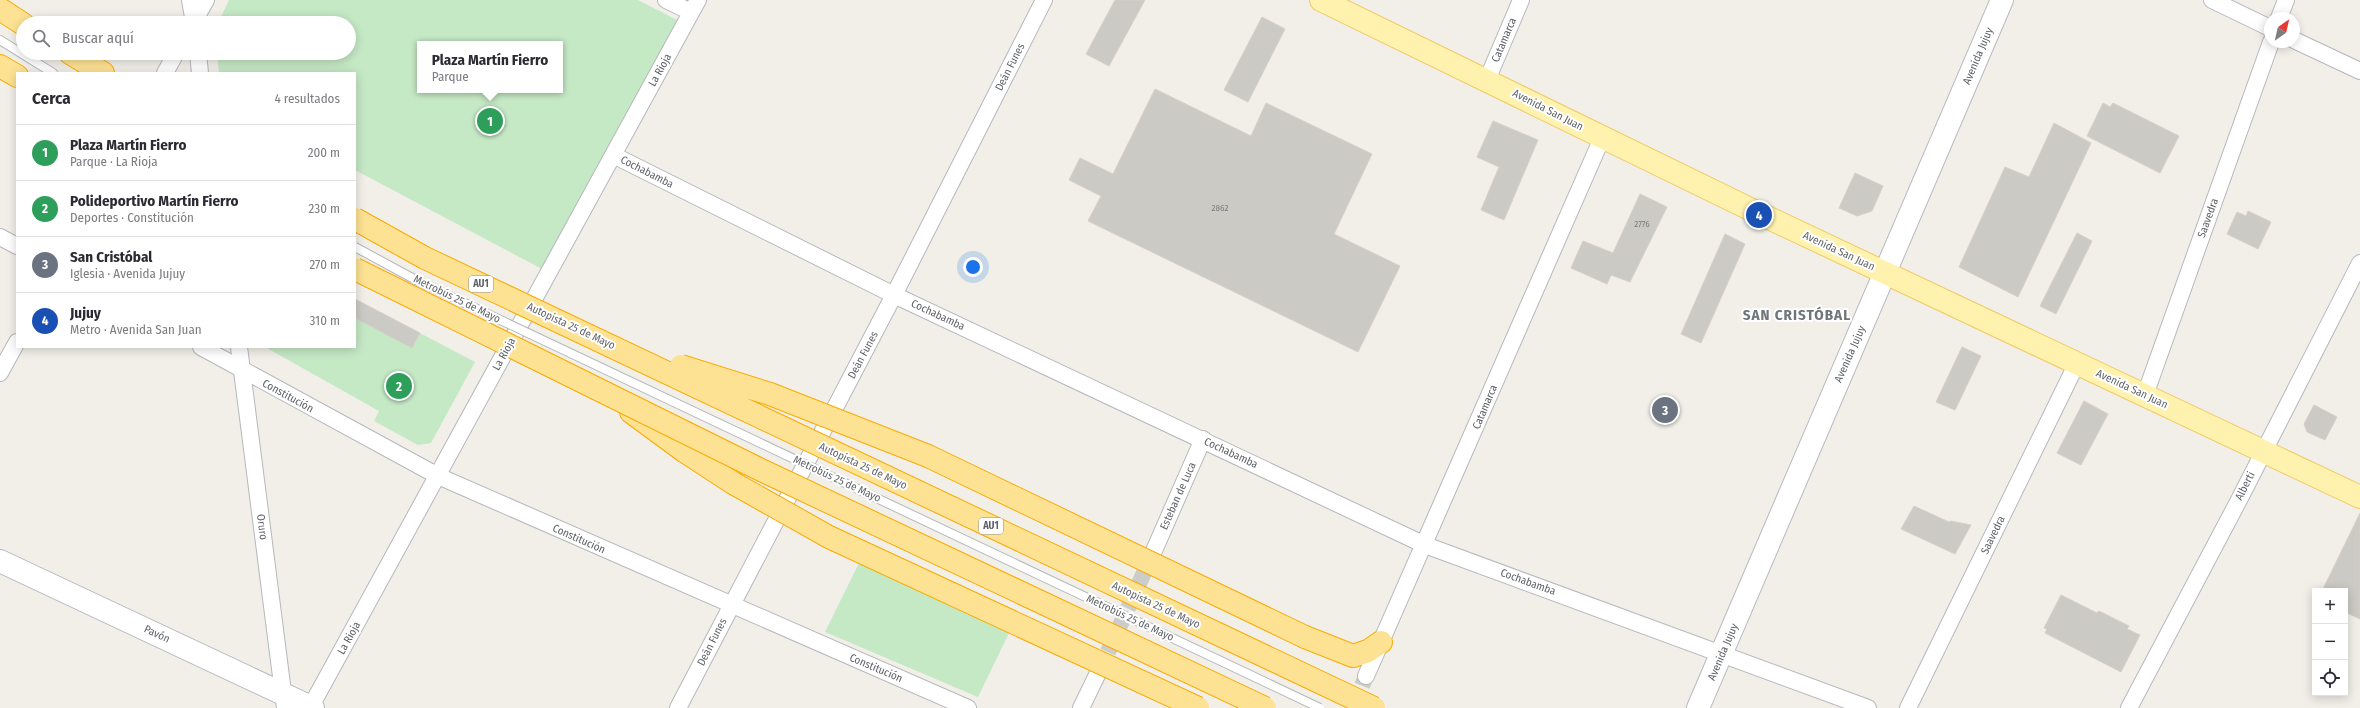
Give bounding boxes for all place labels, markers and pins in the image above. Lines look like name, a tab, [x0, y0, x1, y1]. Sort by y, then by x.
pin: 1	[477, 106, 503, 136]
pin: 4	[1746, 200, 1772, 230]
pin: 2	[386, 371, 412, 401]
pin: 3	[1652, 395, 1678, 425]

